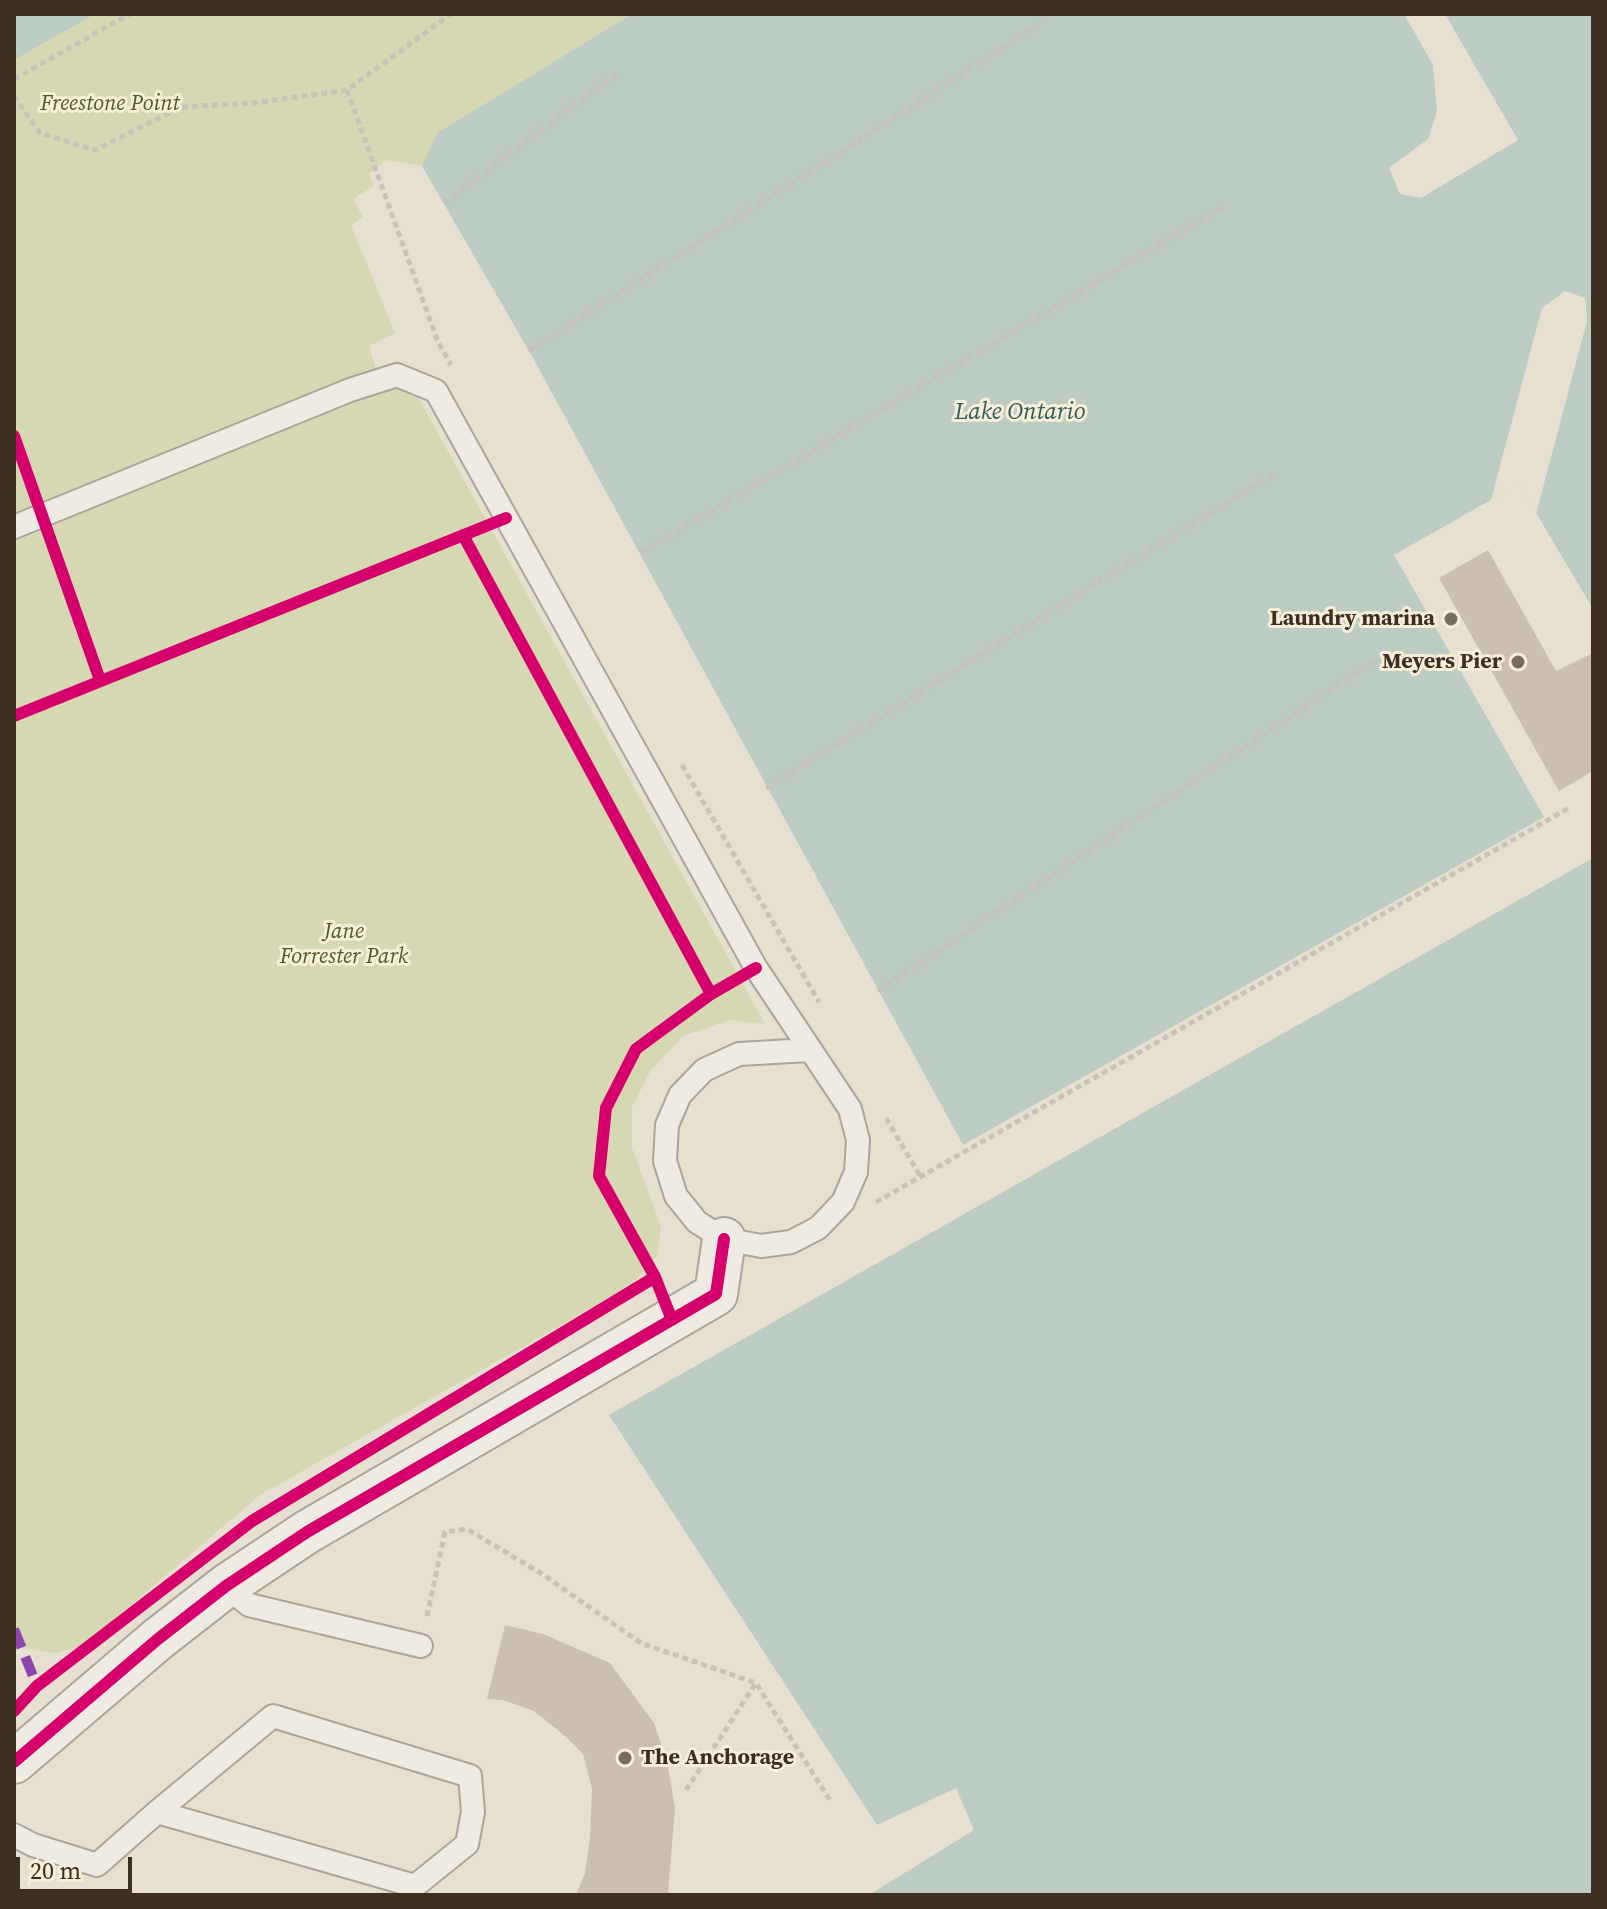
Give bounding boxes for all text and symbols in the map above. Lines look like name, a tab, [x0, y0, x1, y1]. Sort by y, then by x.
park label: Freestone Point	[40, 91, 180, 117]
water label: Lake Ontario	[955, 399, 1085, 427]
place label: Laundry marina	[1270, 606, 1435, 632]
marker: Laundry marina	[1442, 610, 1460, 628]
place label: Meyers Pier	[1382, 649, 1502, 675]
marker: Meyers Pier	[1509, 653, 1527, 671]
park label: Jane Forrester Park	[280, 919, 408, 970]
place label: The Anchorage	[641, 1745, 794, 1771]
marker: The Anchorage	[616, 1749, 634, 1767]
scale bar	[20, 1841, 136, 1891]
text: 20 m	[30, 1854, 81, 1887]

